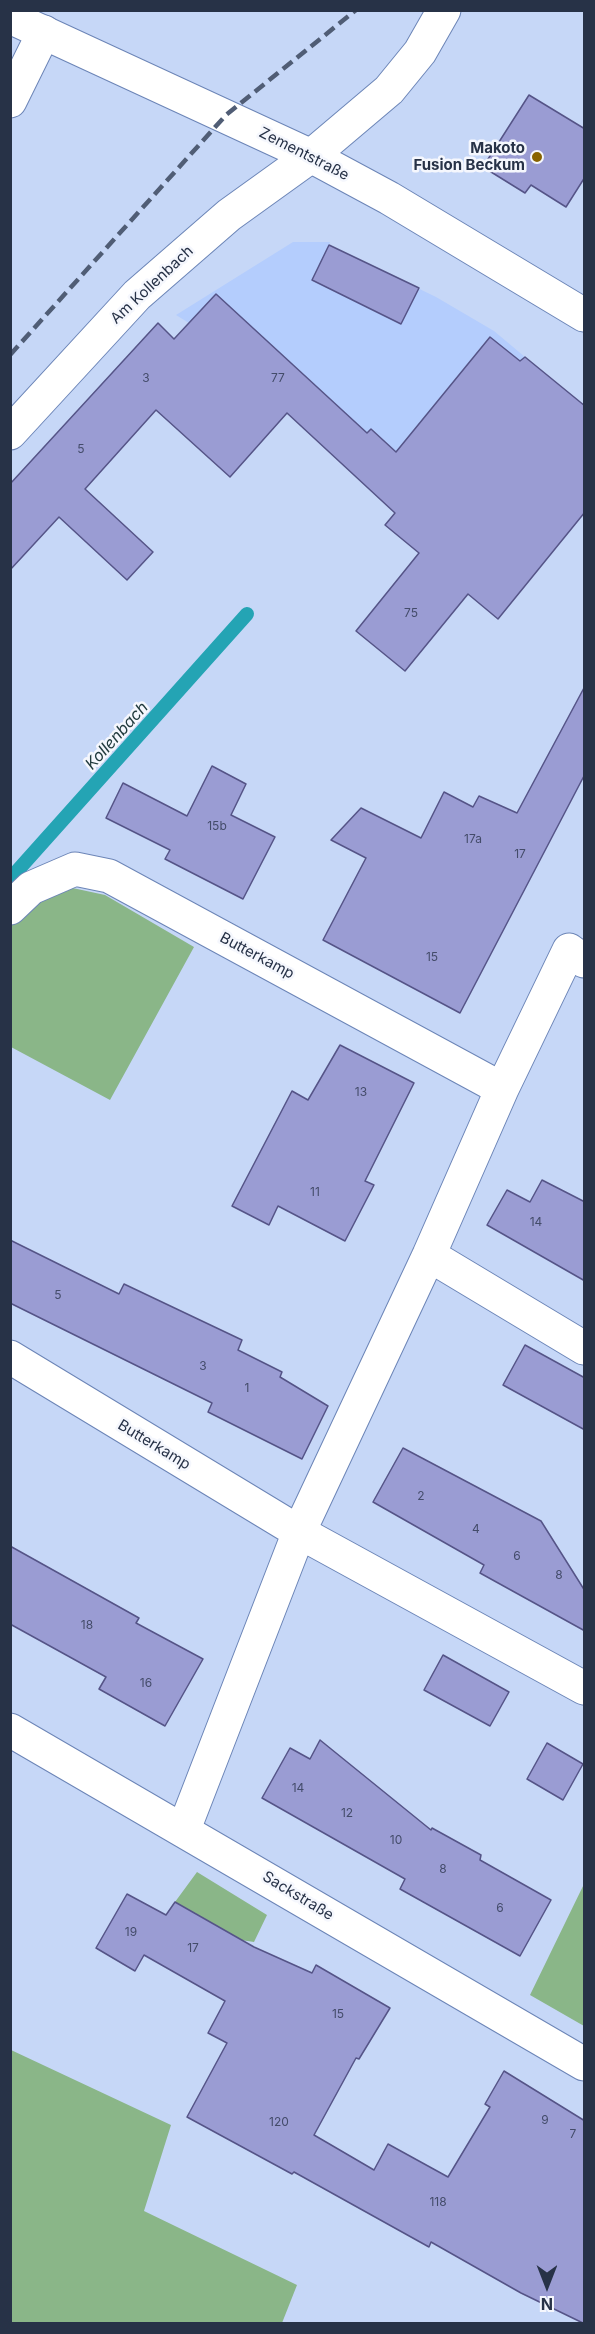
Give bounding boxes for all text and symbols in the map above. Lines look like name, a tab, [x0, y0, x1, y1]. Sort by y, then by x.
street label: Zementstraße	[256, 124, 352, 184]
place label: Makoto Fusion Beckum	[413, 139, 525, 174]
marker: Makoto Fusion Beckum	[530, 150, 544, 164]
street label: Am Kollenbach	[107, 242, 197, 328]
house number: 3	[142, 371, 150, 385]
house number: 77	[271, 371, 285, 385]
house number: 5	[77, 442, 85, 456]
house number: 75	[404, 606, 418, 620]
water label: Kollenbach	[82, 698, 152, 774]
house number: 15b	[207, 819, 227, 833]
house number: 17a	[464, 832, 482, 846]
house number: 17	[514, 847, 526, 861]
street label: Butterkamp	[217, 929, 297, 983]
house number: 15	[426, 950, 438, 964]
house number: 13	[355, 1085, 367, 1099]
house number: 11	[310, 1185, 320, 1199]
house number: 14	[530, 1215, 542, 1229]
house number: 5	[54, 1288, 62, 1302]
house number: 3	[199, 1359, 207, 1373]
house number: 1	[245, 1381, 249, 1395]
street label: Butterkamp	[114, 1416, 194, 1474]
house number: 2	[417, 1489, 425, 1503]
house number: 4	[472, 1522, 480, 1536]
house number: 6	[513, 1549, 521, 1563]
house number: 8	[555, 1568, 563, 1582]
house number: 18	[81, 1618, 93, 1632]
house number: 16	[140, 1676, 152, 1690]
house number: 14	[292, 1781, 304, 1795]
house number: 12	[341, 1806, 353, 1820]
house number: 10	[390, 1833, 402, 1847]
house number: 8	[439, 1862, 447, 1876]
street label: Sackstraße	[259, 1868, 337, 1924]
house number: 6	[496, 1901, 504, 1915]
house number: 19	[125, 1925, 137, 1939]
house number: 17	[187, 1941, 199, 1955]
house number: 15	[332, 2007, 344, 2021]
house number: 9	[541, 2113, 549, 2127]
house number: 120	[269, 2115, 289, 2129]
house number: 7	[570, 2127, 576, 2141]
house number: 118	[429, 2195, 447, 2209]
north arrow	[517, 2256, 577, 2316]
text: N	[541, 2294, 553, 2314]

